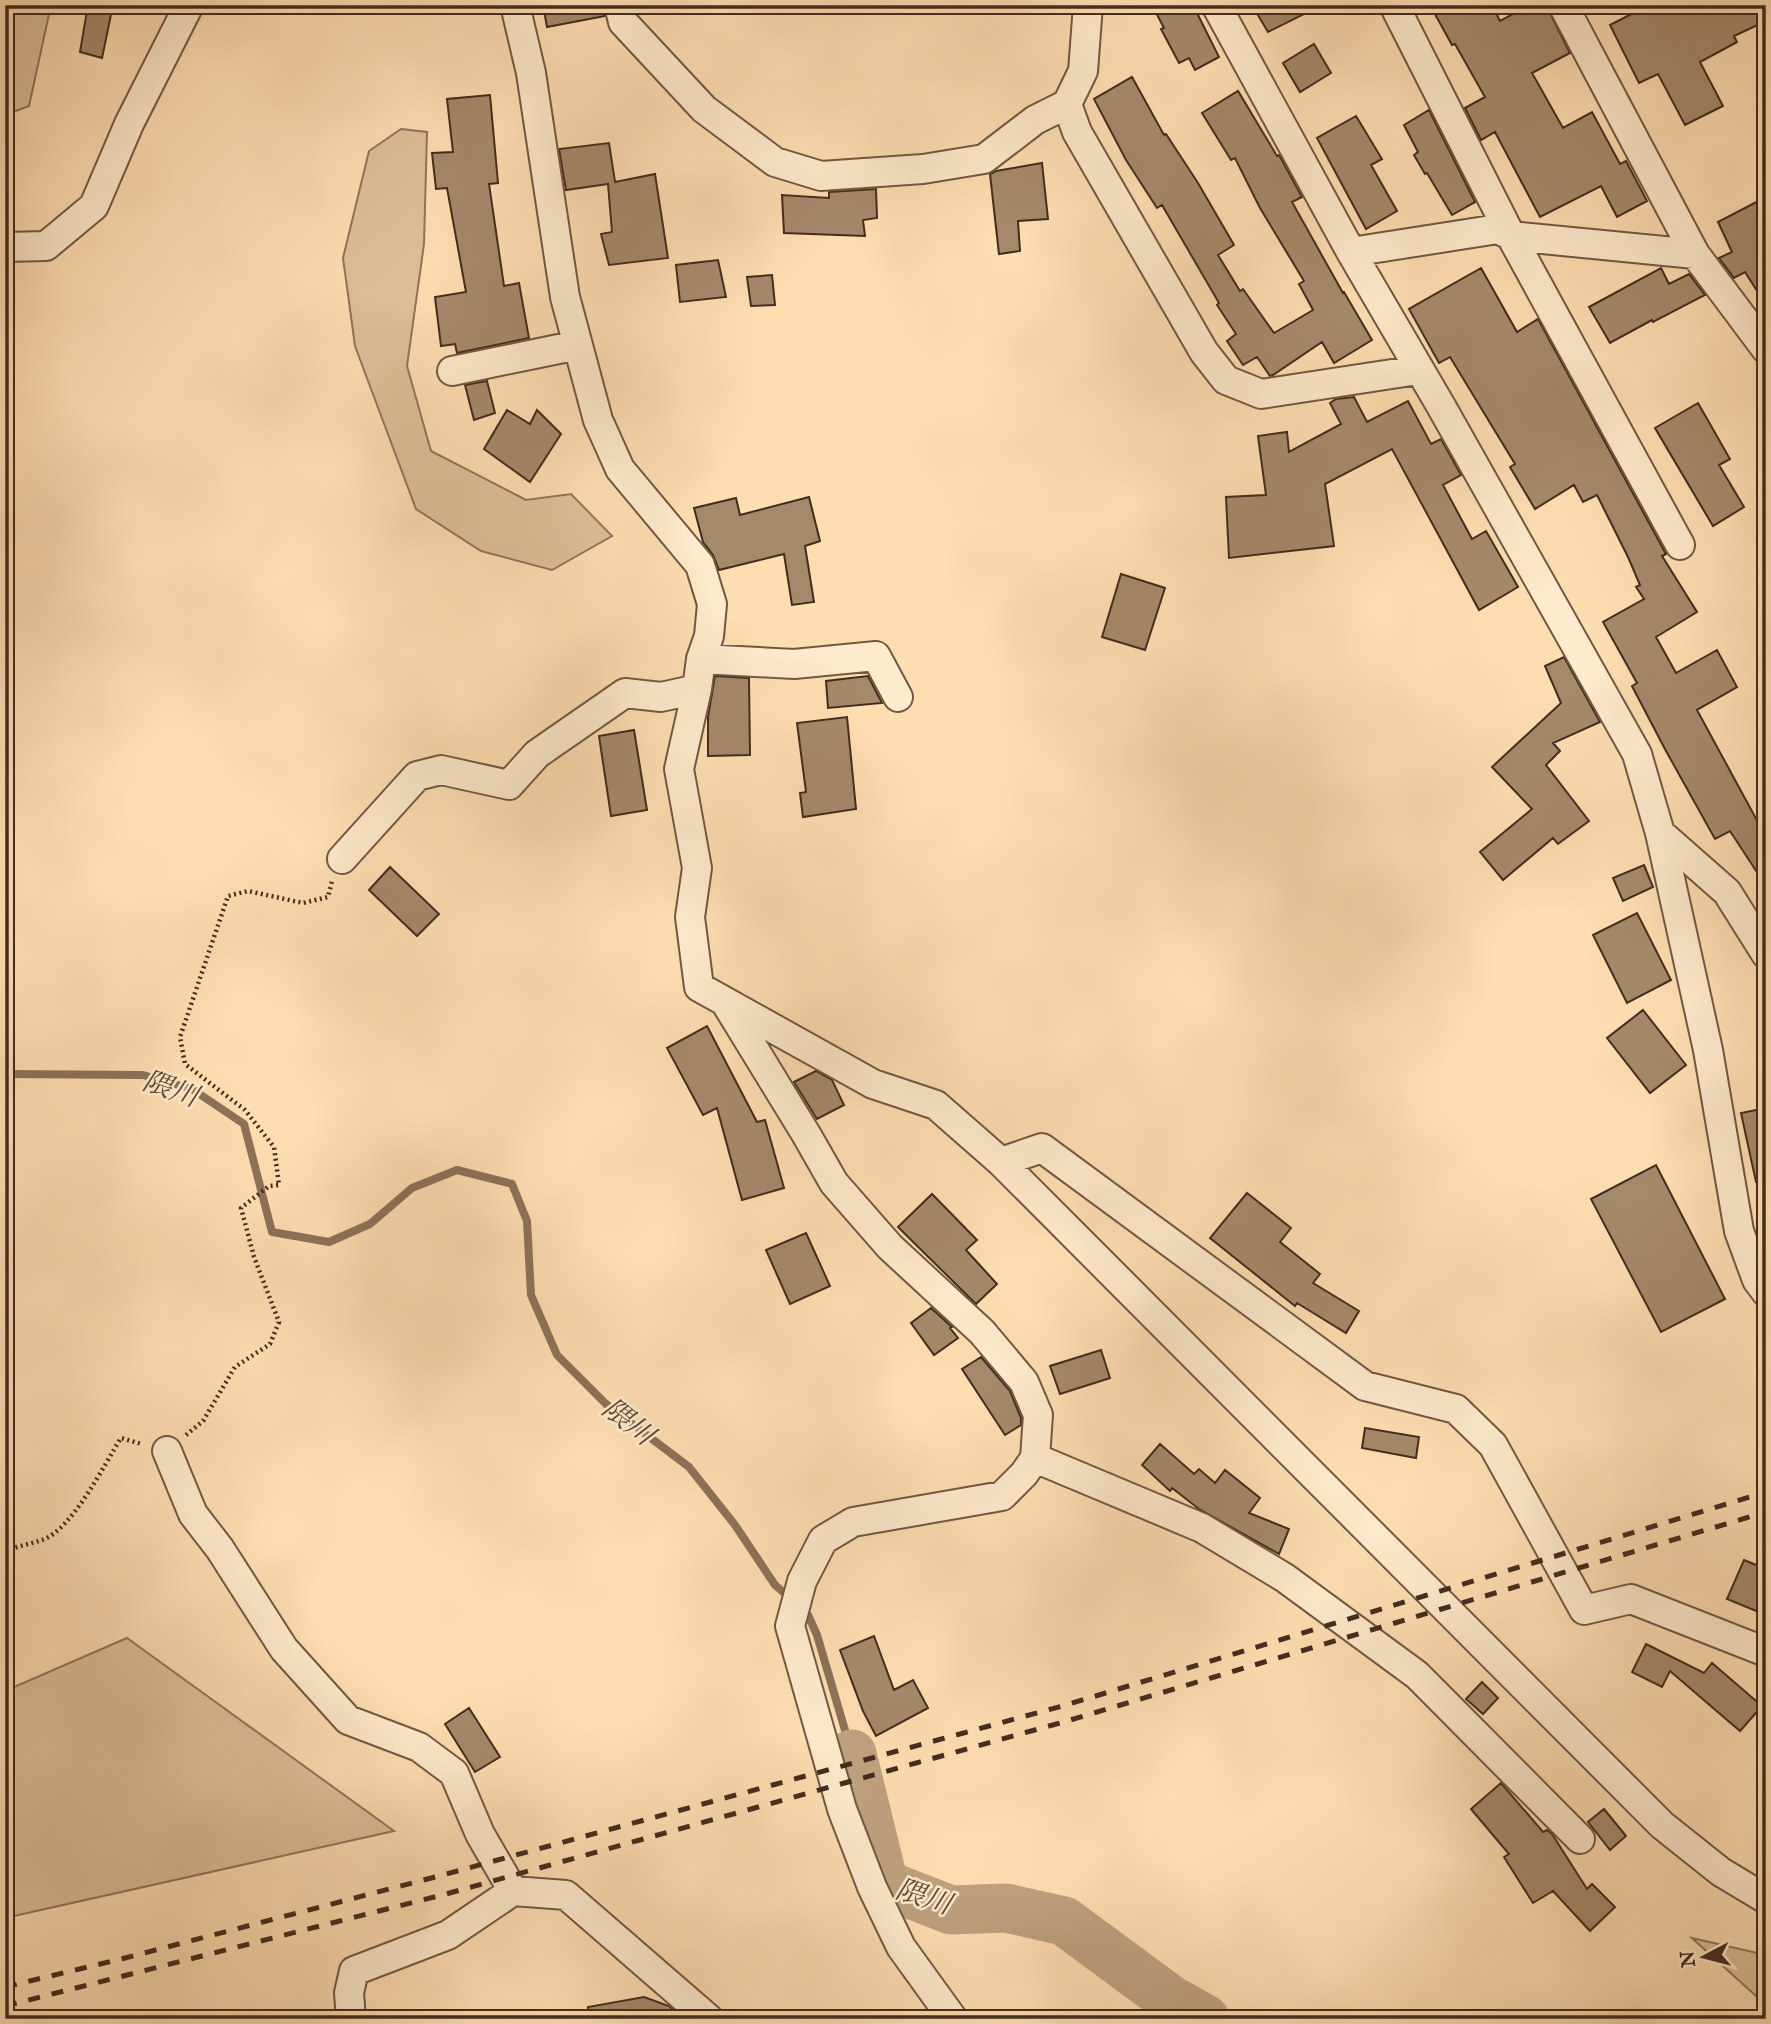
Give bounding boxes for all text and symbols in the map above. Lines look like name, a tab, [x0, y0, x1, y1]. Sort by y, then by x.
water label: 隈川	[138, 1065, 205, 1117]
water label: 隈川	[595, 1392, 663, 1456]
water label: 隈川	[891, 1873, 958, 1925]
north arrow	[1670, 1923, 1740, 1993]
text: N	[1676, 1949, 1702, 1969]

